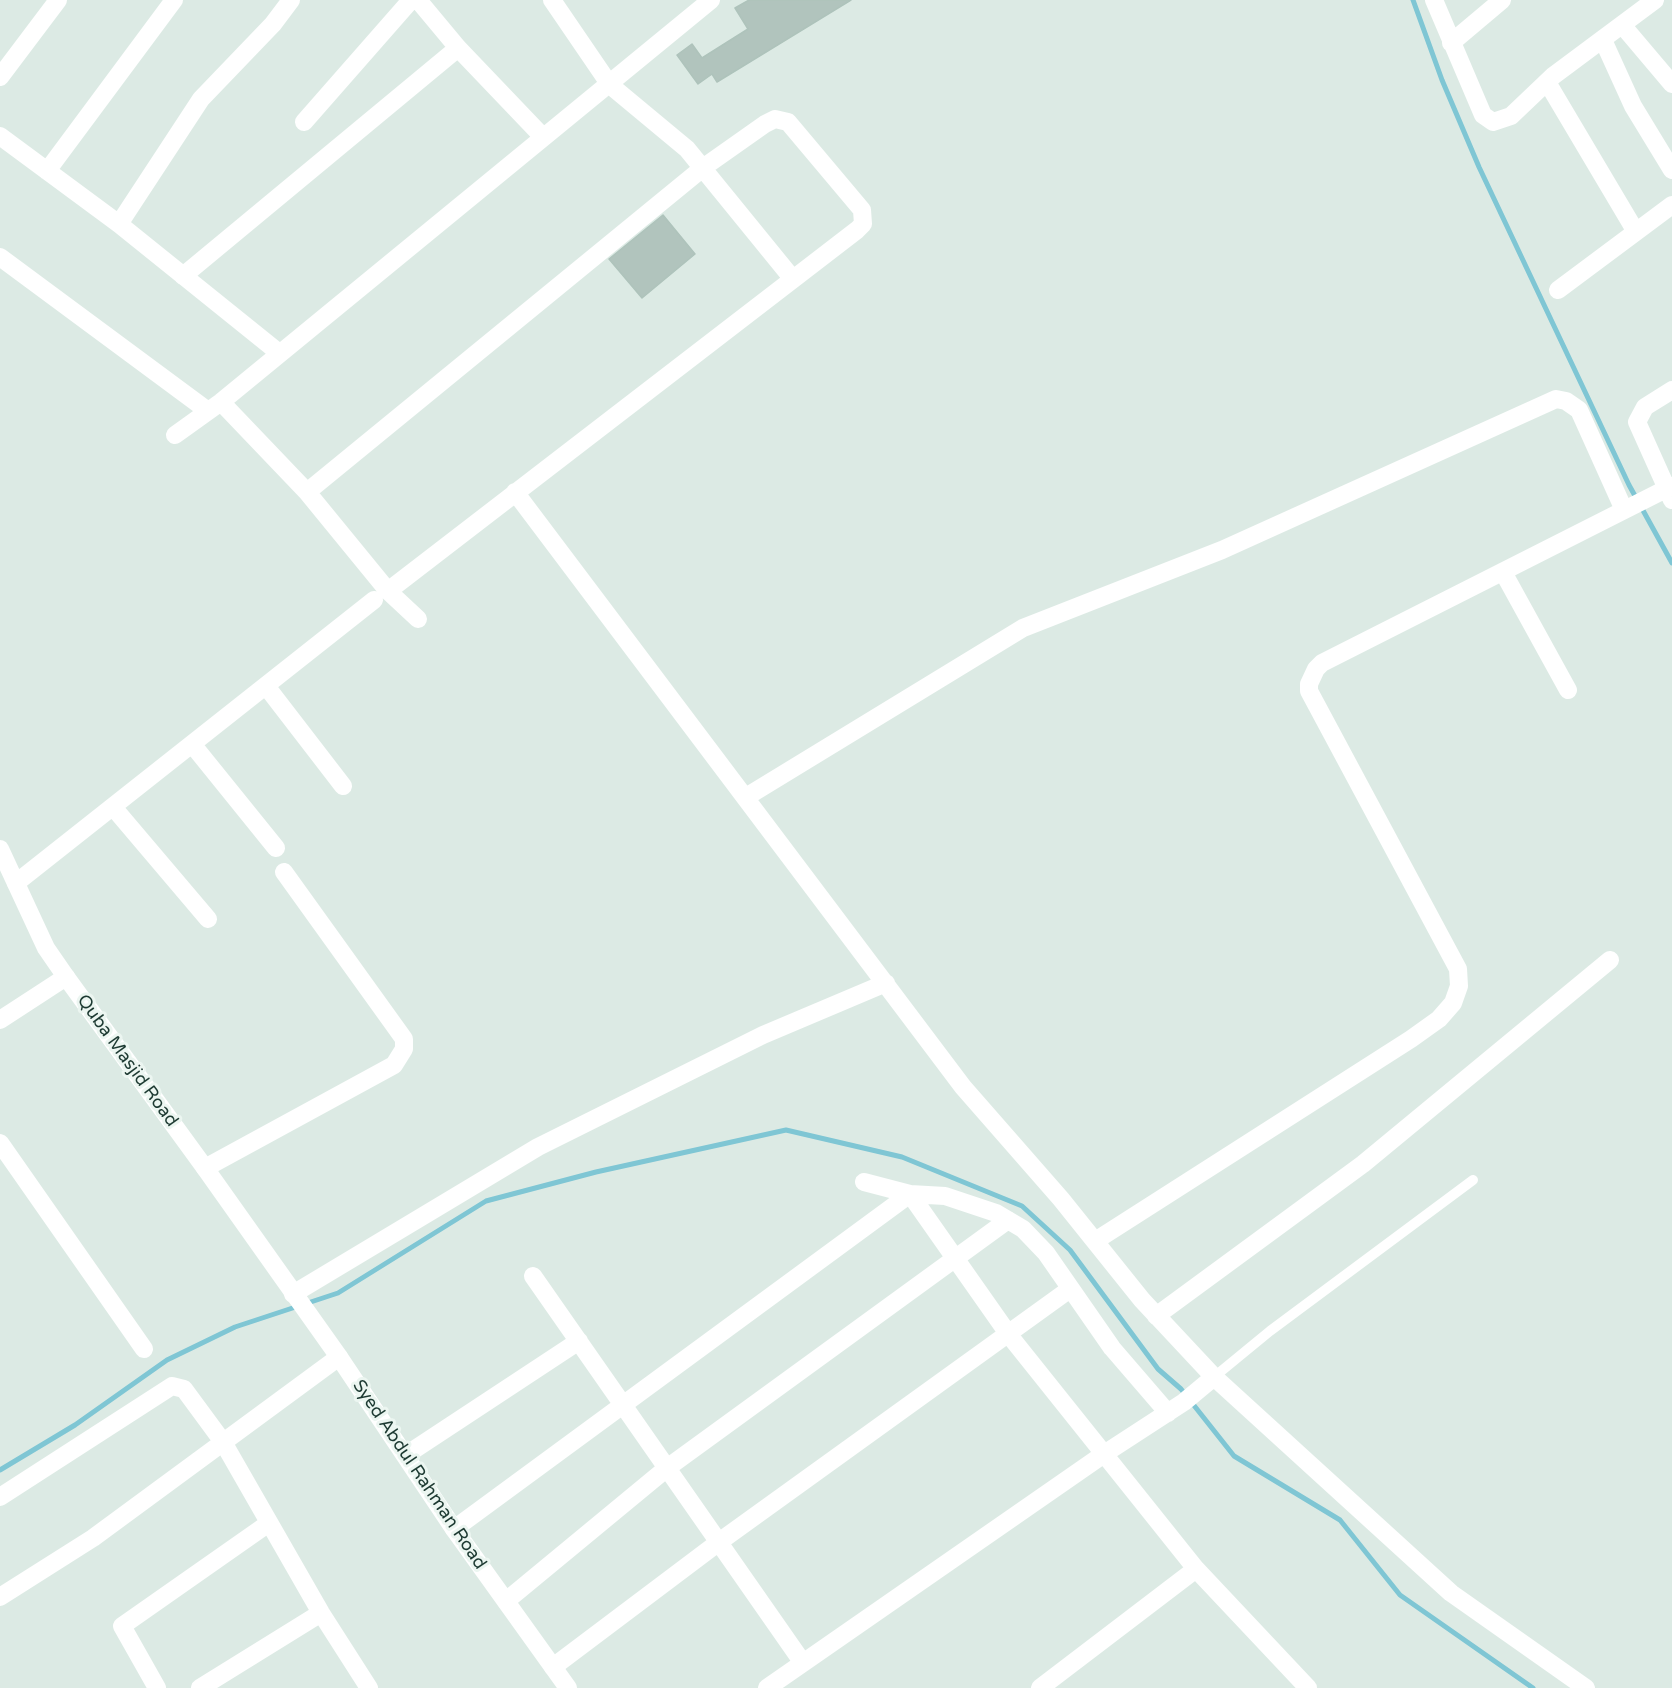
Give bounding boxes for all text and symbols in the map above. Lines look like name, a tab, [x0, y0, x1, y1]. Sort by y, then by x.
street label: Quba Masjid Road	[72, 991, 182, 1131]
street label: Syed Abdul Rahman Road	[347, 1376, 491, 1574]

